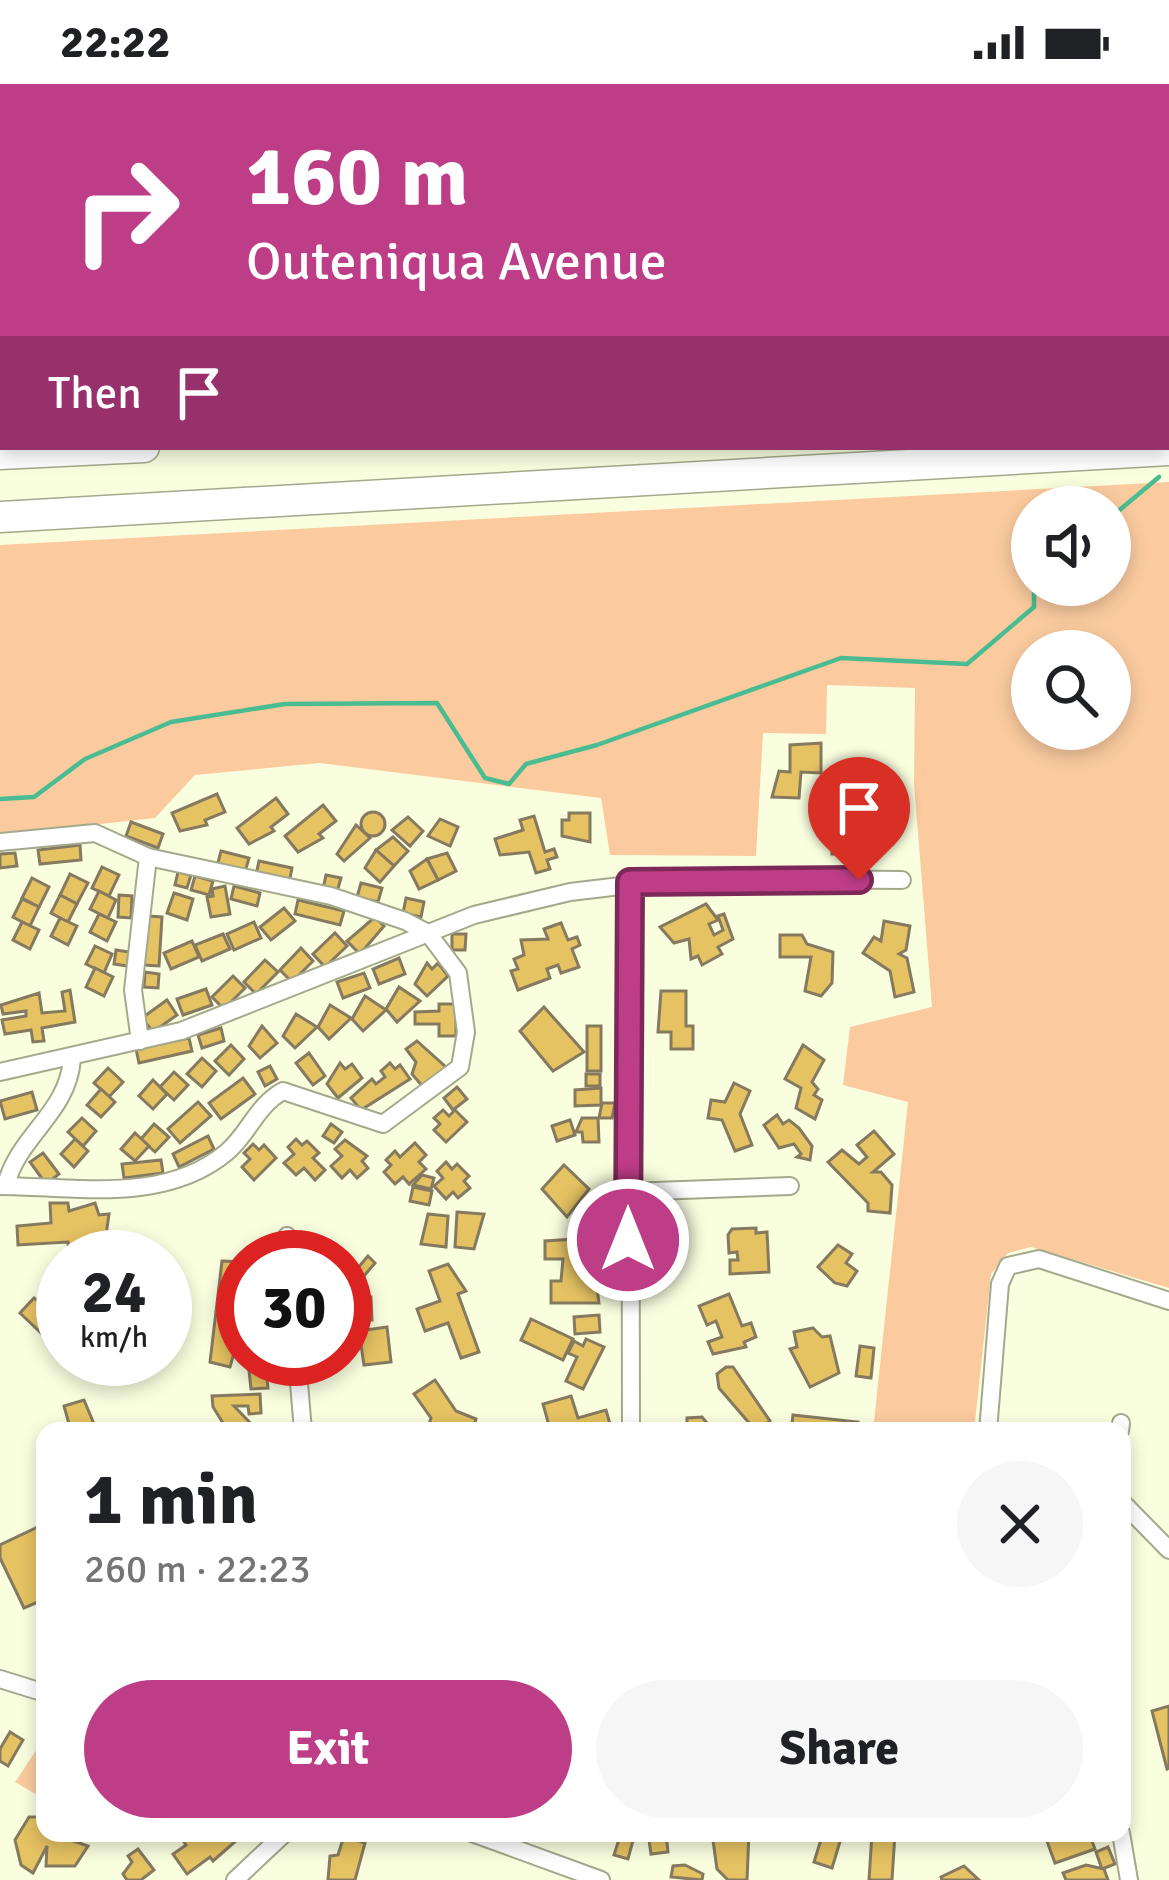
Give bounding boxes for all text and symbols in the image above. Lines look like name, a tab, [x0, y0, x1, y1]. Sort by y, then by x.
text: 22:22	[60, 15, 170, 70]
text: 160 m	[246, 125, 468, 229]
icon: right	[48, 132, 204, 288]
text: Outeniqua Avenue	[246, 228, 667, 295]
icon: arrive	[166, 360, 232, 426]
text: Then	[48, 366, 142, 421]
map controls	[1011, 486, 1131, 750]
button: sound	[1011, 486, 1131, 606]
button: search	[1011, 630, 1131, 750]
pin	[808, 757, 910, 880]
icon: arrive	[826, 775, 892, 841]
position arrow	[565, 1177, 691, 1303]
speed limit sign: 30	[216, 1230, 372, 1386]
text: 24	[82, 1256, 146, 1330]
text: km/h	[80, 1319, 148, 1356]
text: 1 min	[84, 1455, 258, 1544]
button: close	[957, 1461, 1083, 1587]
text: 260 m · 22:23	[84, 1545, 311, 1593]
button: Exit	[84, 1680, 572, 1818]
button: Share	[596, 1680, 1083, 1818]

